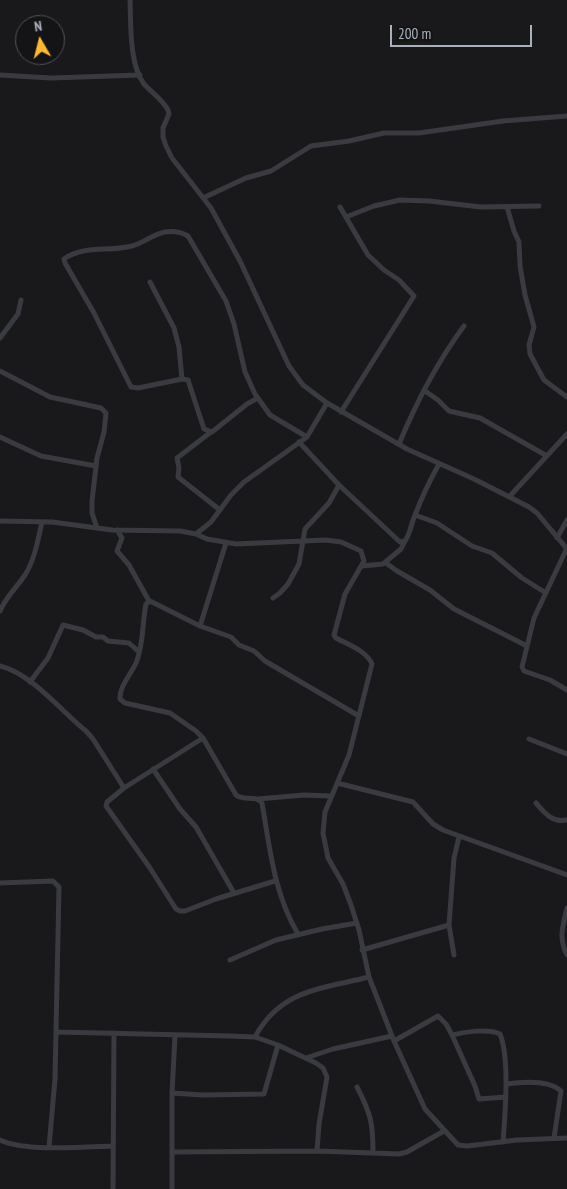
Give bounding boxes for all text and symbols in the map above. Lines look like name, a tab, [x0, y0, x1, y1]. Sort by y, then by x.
north arrow	[15, 15, 65, 65]
scale bar	[392, 15, 534, 47]
text: N	[33, 17, 43, 36]
text: 200 m	[398, 24, 431, 43]

